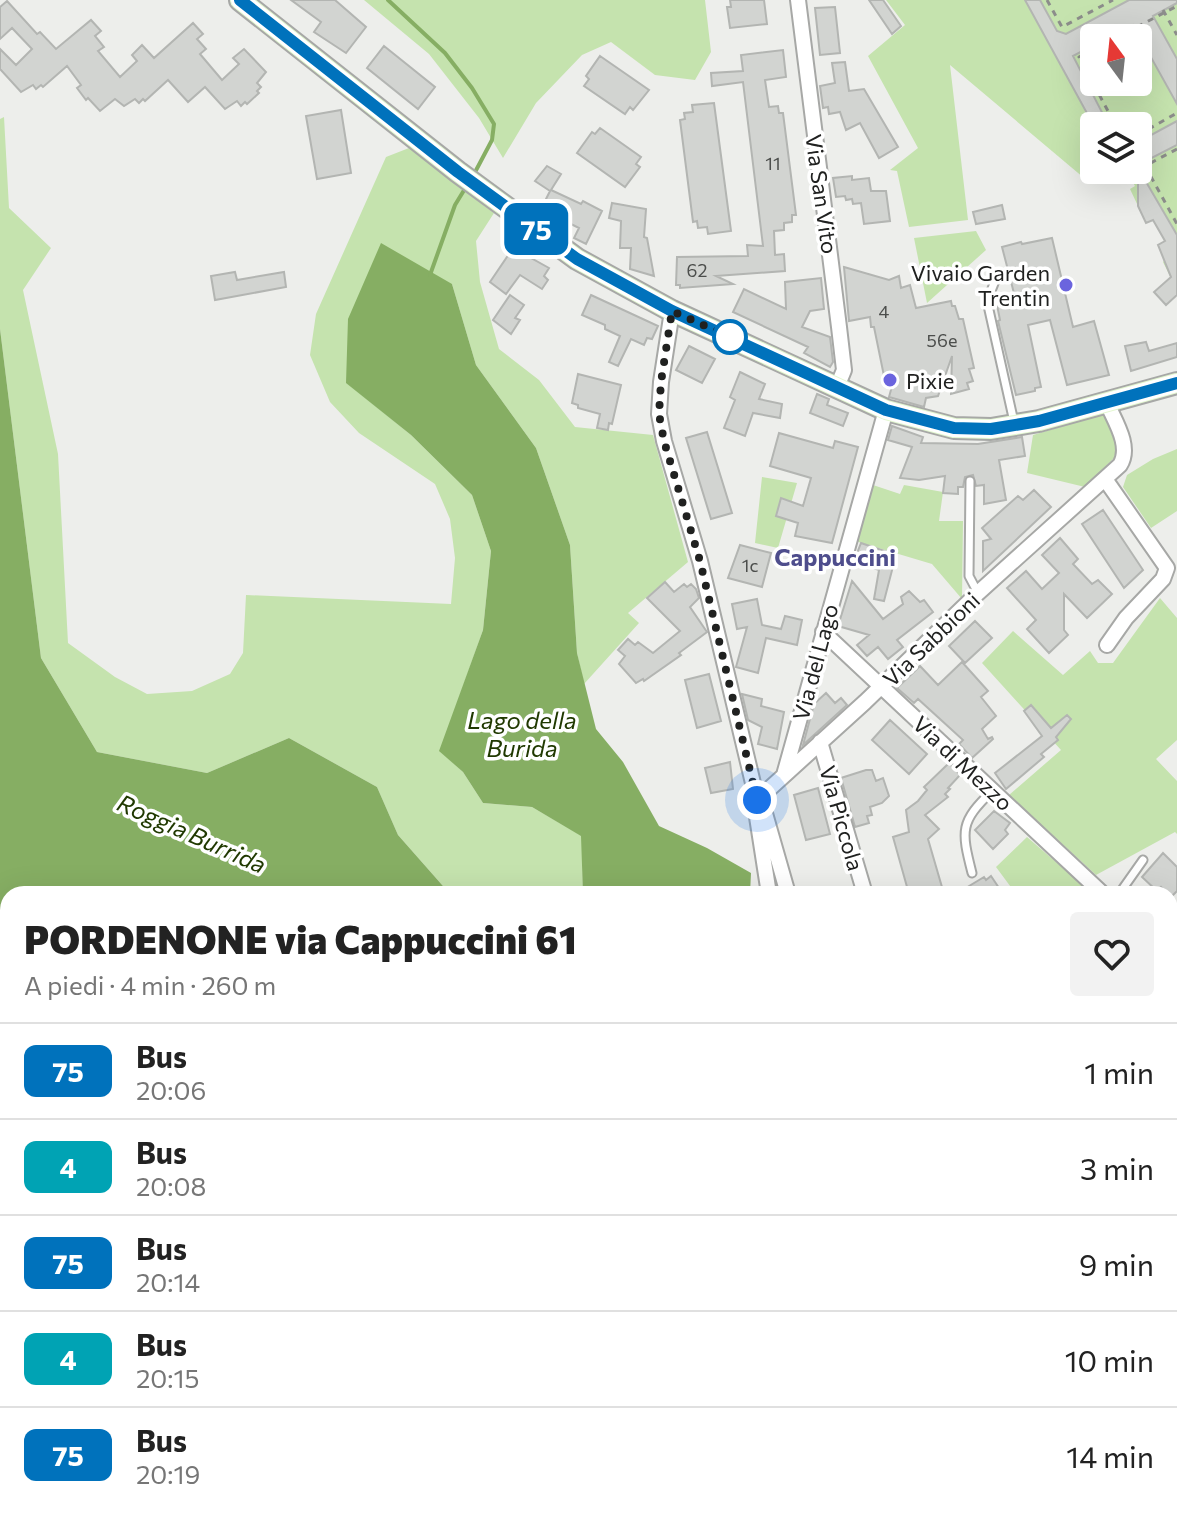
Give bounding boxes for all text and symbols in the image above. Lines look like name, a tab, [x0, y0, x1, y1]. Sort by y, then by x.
north arrow	[1080, 24, 1152, 96]
map controls	[1080, 24, 1152, 184]
button: layers	[1080, 112, 1152, 184]
street label: Via San Vito	[800, 132, 844, 256]
house number: 11	[765, 152, 781, 174]
line badge: 75	[500, 203, 572, 255]
text: 75	[520, 212, 552, 246]
house number: 62	[687, 259, 707, 281]
place label: Vivaio Garden Trentin	[911, 259, 1050, 311]
marker: Vivaio Garden Trentin	[1057, 276, 1075, 294]
house number: 4	[879, 300, 890, 322]
unlabelled marker	[713, 320, 747, 354]
house number: 56e	[927, 329, 957, 351]
place label: Pixie	[906, 367, 954, 394]
marker: Pixie	[881, 371, 899, 389]
district label: Cappuccini	[774, 542, 896, 571]
house number: 1c	[742, 554, 758, 576]
street label: Via Sabbioni	[877, 586, 985, 692]
street label: Via del Lago	[786, 601, 844, 723]
water label: Lago della Burida	[467, 705, 577, 762]
street label: Via di Mezzo	[907, 710, 1019, 816]
street label: Via Piccola	[814, 762, 870, 874]
your location	[737, 780, 777, 820]
water label: Roggia Burrida	[113, 787, 271, 879]
button: heart	[1070, 912, 1154, 996]
text: PORDENONE via Cappuccini 61	[24, 915, 577, 962]
text: A piedi · 4 min · 260 m	[24, 969, 276, 1000]
text: Bus	[136, 1037, 187, 1074]
text: 1 min	[1084, 1053, 1154, 1090]
text: 75	[52, 1054, 84, 1088]
text: 20:06	[136, 1074, 206, 1105]
text: Bus	[136, 1133, 187, 1170]
text: 3 min	[1080, 1149, 1154, 1186]
text: 4	[59, 1150, 77, 1184]
text: 20:08	[136, 1170, 206, 1201]
text: Bus	[136, 1229, 187, 1266]
text: 9 min	[1079, 1245, 1154, 1282]
text: 75	[52, 1246, 84, 1280]
text: 20:14	[136, 1266, 200, 1297]
text: Bus	[136, 1325, 187, 1362]
text: 10 min	[1065, 1341, 1154, 1378]
text: 4	[59, 1342, 77, 1376]
text: 20:15	[136, 1362, 200, 1393]
text: Bus	[136, 1421, 187, 1458]
text: 14 min	[1066, 1437, 1154, 1474]
text: 75	[52, 1438, 84, 1472]
text: 20:19	[136, 1458, 200, 1489]

